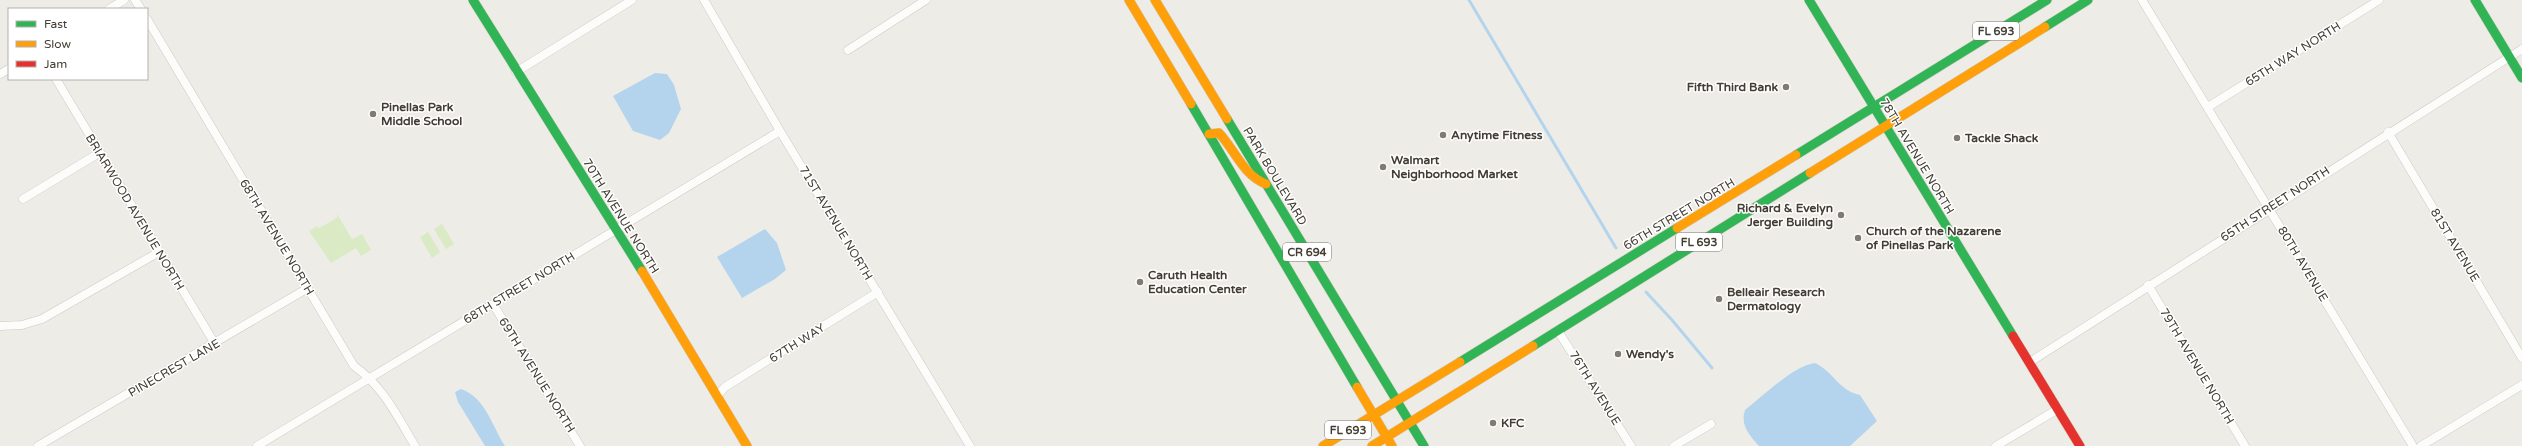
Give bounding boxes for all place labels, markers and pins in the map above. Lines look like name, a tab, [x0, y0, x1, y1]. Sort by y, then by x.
place label: Fifth Third Bank	[1687, 80, 1778, 94]
marker: Fifth Third Bank	[1781, 82, 1791, 92]
place label: Pinellas Park Middle School	[381, 100, 462, 128]
marker: Pinellas Park Middle School	[368, 109, 378, 119]
place label: Anytime Fitness	[1451, 128, 1543, 143]
marker: Anytime Fitness	[1438, 130, 1448, 140]
place label: Tackle Shack	[1964, 131, 2039, 145]
marker: Tackle Shack	[1952, 133, 1962, 143]
place label: Walmart Neighborhood Market	[1391, 153, 1518, 182]
marker: Walmart Neighborhood Market	[1378, 162, 1388, 172]
place label: Richard & Evelyn Jerger Building	[1737, 201, 1833, 230]
marker: Richard & Evelyn Jerger Building	[1836, 210, 1846, 220]
place label: Church of the Nazarene of Pinellas Park	[1866, 224, 2002, 252]
marker: Church of the Nazarene of Pinellas Park	[1853, 233, 1863, 243]
place label: Caruth Health Education Center	[1148, 268, 1247, 296]
marker: Caruth Health Education Center	[1135, 277, 1145, 287]
place label: Belleair Research Dermatology	[1727, 285, 1825, 314]
marker: Belleair Research Dermatology	[1714, 294, 1724, 304]
place label: Wendy's	[1626, 347, 1674, 362]
marker: Wendy's	[1613, 349, 1623, 359]
place label: KFC	[1501, 416, 1525, 430]
marker: KFC	[1488, 418, 1498, 428]

